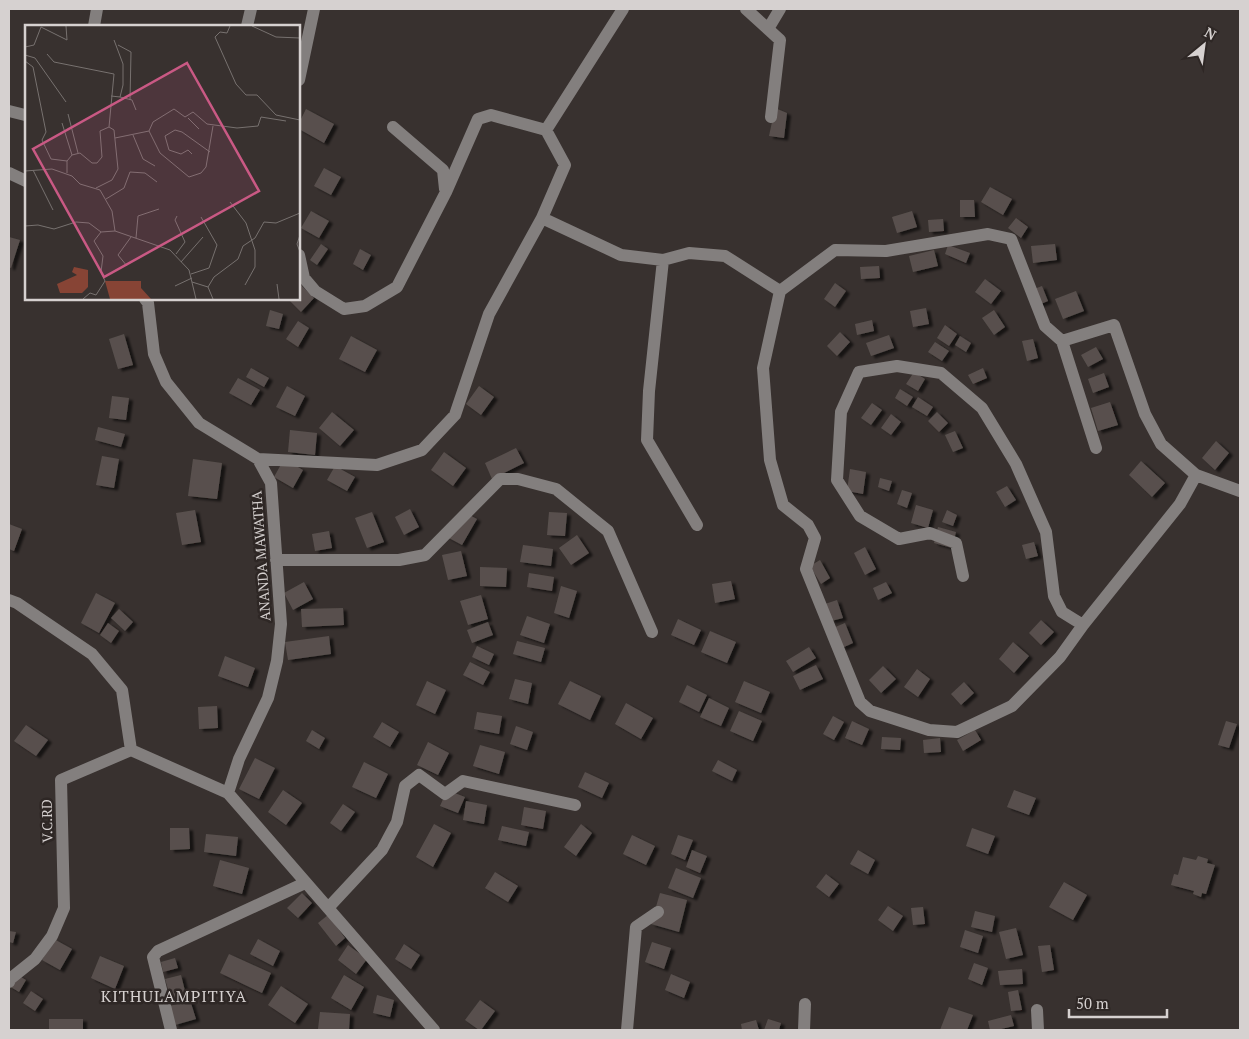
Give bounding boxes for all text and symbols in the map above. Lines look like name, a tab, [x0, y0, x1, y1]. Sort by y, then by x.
north arrow	[1179, 20, 1229, 70]
text: N	[1201, 22, 1220, 44]
inset map	[25, 25, 300, 300]
street label: ANANDA MAWATHA	[246, 490, 275, 622]
street label: V.C.RD	[37, 799, 56, 843]
district label: KITHULAMPITIYA	[101, 985, 247, 1007]
scale bar	[1069, 986, 1166, 1018]
text: 50 m	[1076, 993, 1109, 1013]

